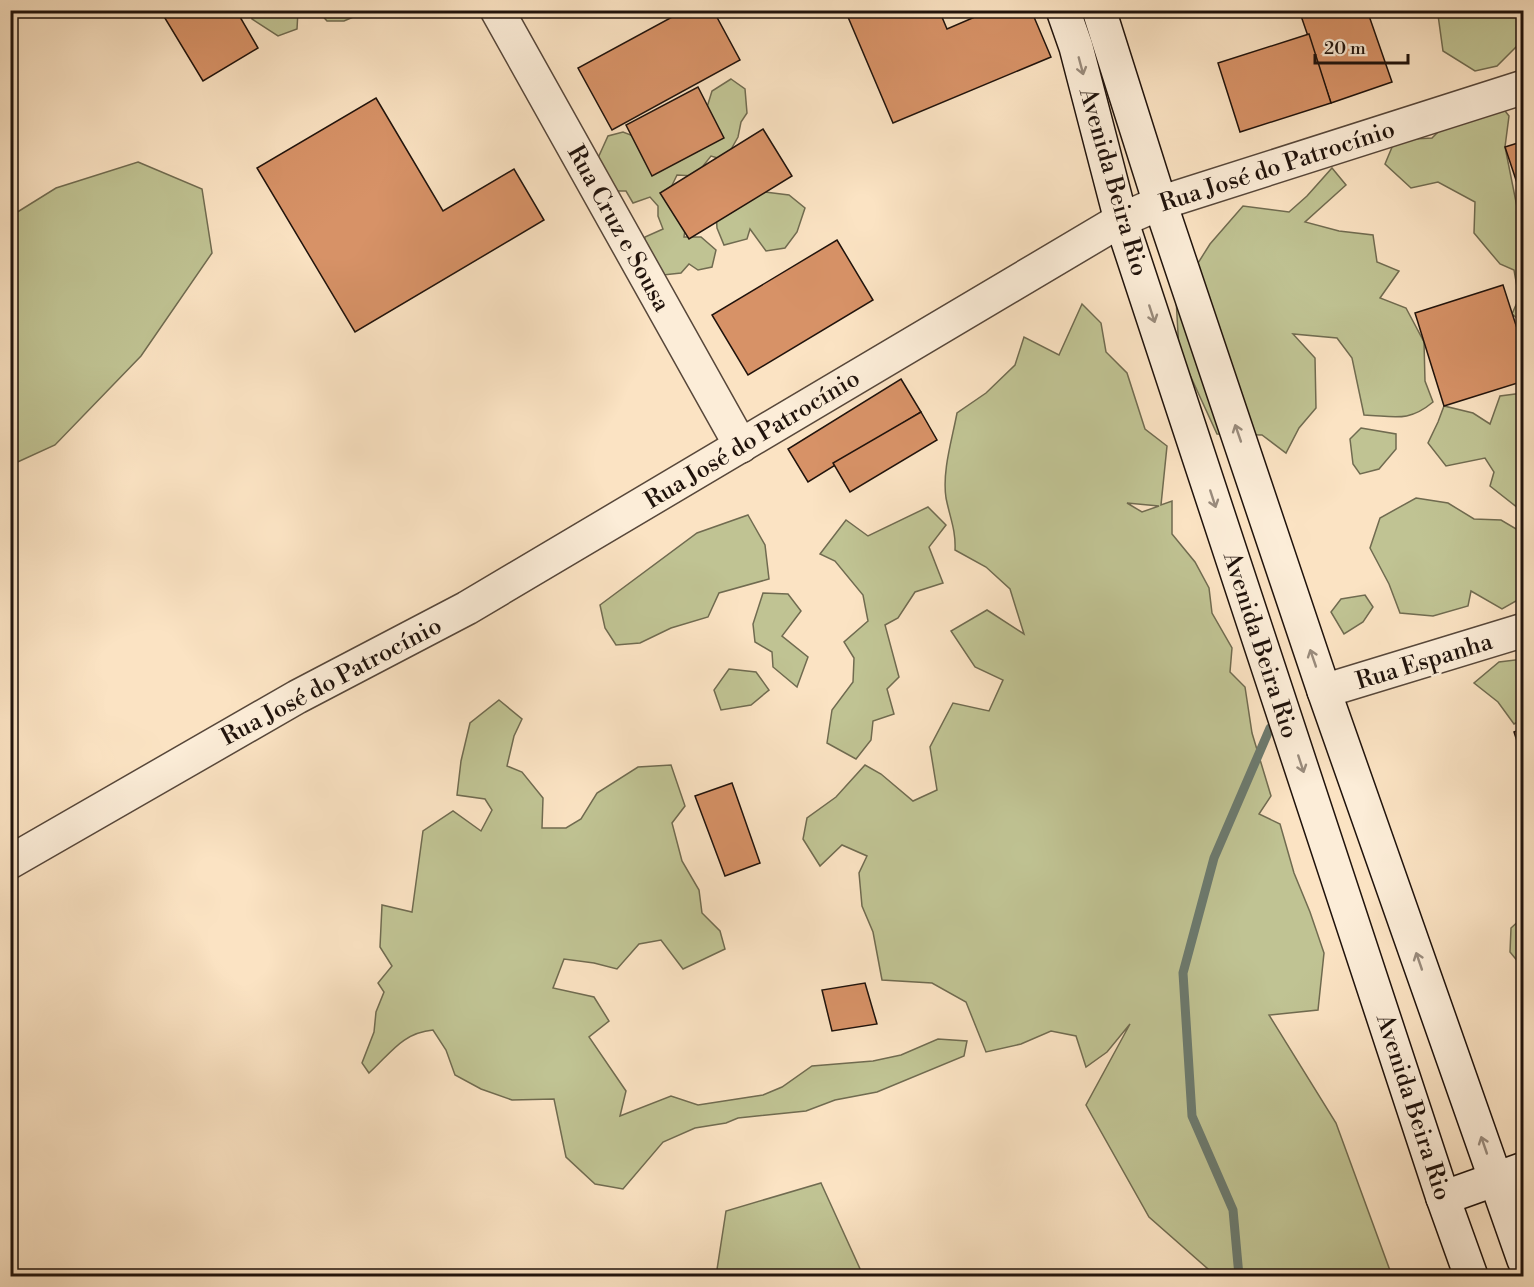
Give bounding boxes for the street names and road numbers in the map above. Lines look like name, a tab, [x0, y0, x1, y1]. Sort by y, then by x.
street label: Avenida Beira Rio	[1072, 84, 1154, 280]
street label: Rua José do Patrocínio	[1156, 115, 1399, 219]
street label: Rua Cruz e Sousa	[560, 140, 677, 318]
street label: Rua José do Patrocínio	[639, 364, 866, 516]
street label: Avenida Beira Rio	[1215, 547, 1304, 742]
street label: Rua José do Patrocínio	[216, 611, 447, 753]
street label: Rua Espanha	[1352, 627, 1497, 697]
street label: Avenida Beira Rio	[1368, 1009, 1457, 1204]

